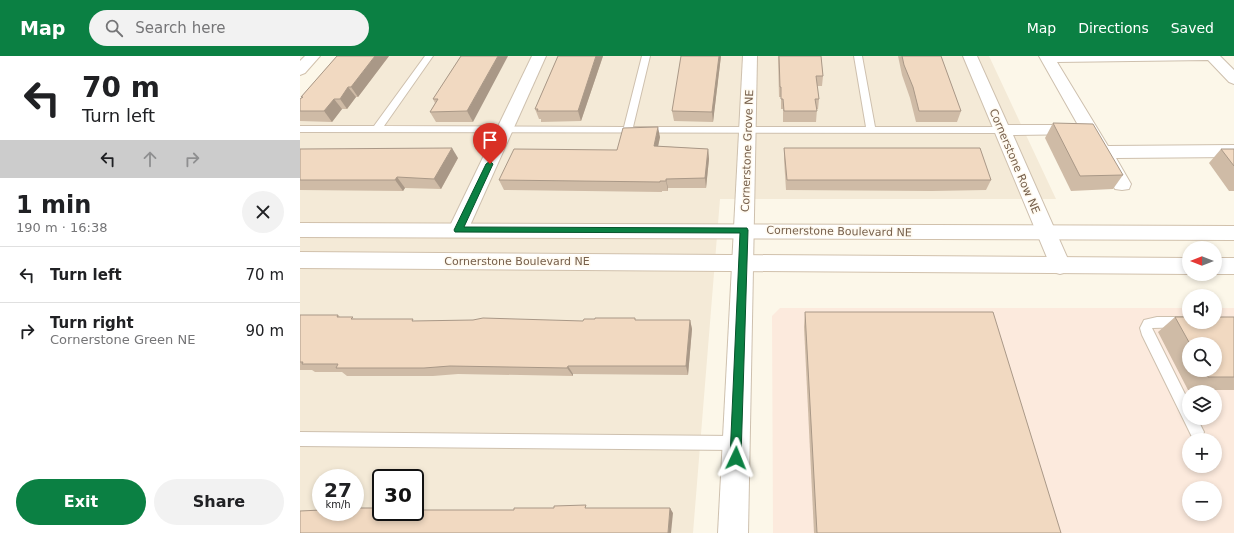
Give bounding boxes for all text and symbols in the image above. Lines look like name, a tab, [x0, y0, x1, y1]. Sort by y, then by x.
search box	[89, 10, 369, 46]
text: Map	[20, 17, 65, 39]
icon: search	[103, 17, 125, 39]
text: Search here	[135, 19, 225, 37]
text: Map	[1027, 20, 1056, 36]
text: Directions	[1078, 20, 1149, 36]
text: Saved	[1171, 20, 1214, 36]
text: 70 m	[82, 71, 160, 104]
icon: left	[16, 72, 68, 124]
street label: Cornerstone Grove NE	[739, 90, 756, 212]
text: Turn left	[82, 105, 155, 126]
street label: Cornerstone Row NE	[987, 107, 1043, 216]
pin	[473, 123, 507, 164]
icon: arrive	[479, 129, 501, 151]
icon: left	[97, 148, 119, 170]
icon: ahead	[139, 148, 161, 170]
icon: right	[181, 148, 203, 170]
text: 1 min	[16, 191, 91, 219]
button: close	[242, 191, 284, 233]
text: 190 m · 16:38	[16, 220, 107, 235]
street label: Cornerstone Boulevard NE	[766, 224, 912, 239]
north arrow	[1182, 241, 1222, 281]
map controls	[1182, 241, 1222, 521]
street label: Cornerstone Boulevard NE	[444, 255, 590, 268]
icon: left	[16, 264, 38, 286]
text: Turn left	[50, 266, 122, 284]
text: 70 m	[246, 266, 284, 284]
button: sound	[1182, 289, 1222, 329]
text: Turn right	[50, 314, 134, 332]
icon: right	[16, 320, 38, 342]
text: 90 m	[246, 322, 284, 340]
text: Cornerstone Green NE	[50, 332, 195, 347]
button: search	[1182, 337, 1222, 377]
button: layers	[1182, 385, 1222, 425]
button: +	[1182, 433, 1222, 473]
position arrow	[715, 437, 757, 479]
speed limit sign: 30	[372, 469, 424, 521]
text: 27	[324, 478, 352, 502]
button: Exit	[16, 479, 146, 525]
button: Share	[154, 479, 284, 525]
button: −	[1182, 481, 1222, 521]
text: km/h	[325, 499, 351, 510]

